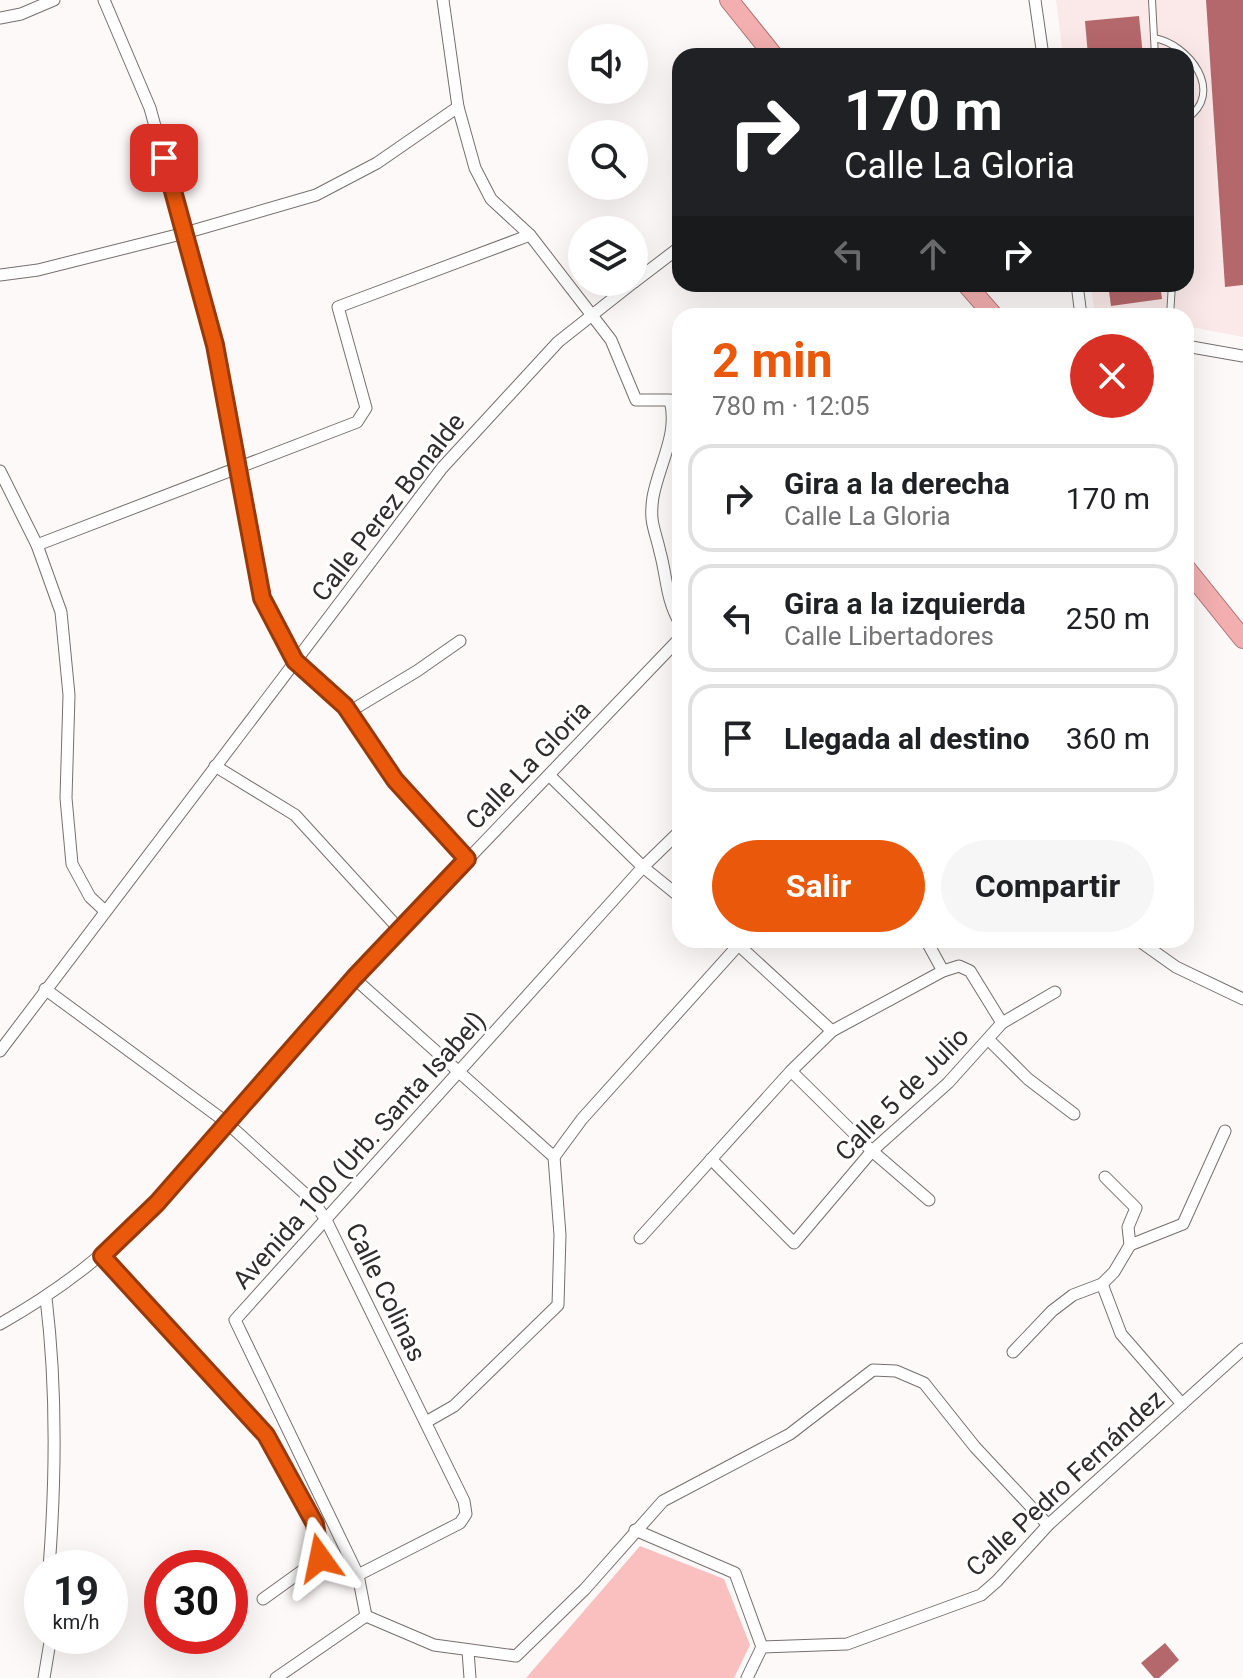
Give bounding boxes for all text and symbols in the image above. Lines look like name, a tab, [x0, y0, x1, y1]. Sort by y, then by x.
map controls	[568, 24, 648, 296]
button: sound	[568, 24, 648, 104]
text: 170 m	[844, 78, 1003, 144]
icon: right	[712, 80, 816, 184]
button: search	[568, 120, 648, 200]
pin	[130, 124, 198, 192]
icon: arrive	[142, 136, 186, 180]
text: Calle La Gloria	[844, 145, 1075, 187]
button: layers	[568, 216, 648, 296]
icon: left	[827, 232, 871, 276]
icon: ahead	[911, 232, 955, 276]
icon: right	[995, 232, 1039, 276]
text: 2 min	[712, 332, 833, 389]
button: close	[1070, 334, 1154, 418]
text: 780 m · 12:05	[712, 391, 870, 421]
street label: Calle Perez Bonalde	[305, 407, 471, 607]
text: Gira a la derecha	[784, 466, 1010, 501]
icon: right	[716, 476, 760, 520]
text: 170 m	[1066, 481, 1150, 516]
text: Calle La Gloria	[784, 501, 951, 531]
text: Gira a la izquierda	[784, 586, 1026, 621]
icon: left	[716, 596, 760, 640]
text: 250 m	[1066, 601, 1150, 636]
text: Calle Libertadores	[784, 621, 994, 651]
street label: Calle La Gloria	[459, 695, 597, 835]
icon: arrive	[716, 716, 760, 760]
text: Llegada al destino	[784, 721, 1030, 756]
text: 360 m	[1066, 721, 1150, 756]
button: Salir	[712, 840, 925, 932]
button: Compartir	[941, 840, 1154, 932]
street label: Avenida 100 (Urb. Santa Isabel)	[227, 1005, 491, 1295]
street label: Calle 5 de Julio	[829, 1021, 975, 1167]
street label: Calle Colinas	[340, 1218, 432, 1366]
street label: Calle Pedro Fernández	[960, 1384, 1170, 1582]
position arrow	[278, 1516, 362, 1600]
speed limit sign: 30	[144, 1550, 248, 1654]
text: 19	[53, 1568, 99, 1615]
text: km/h	[53, 1610, 99, 1634]

